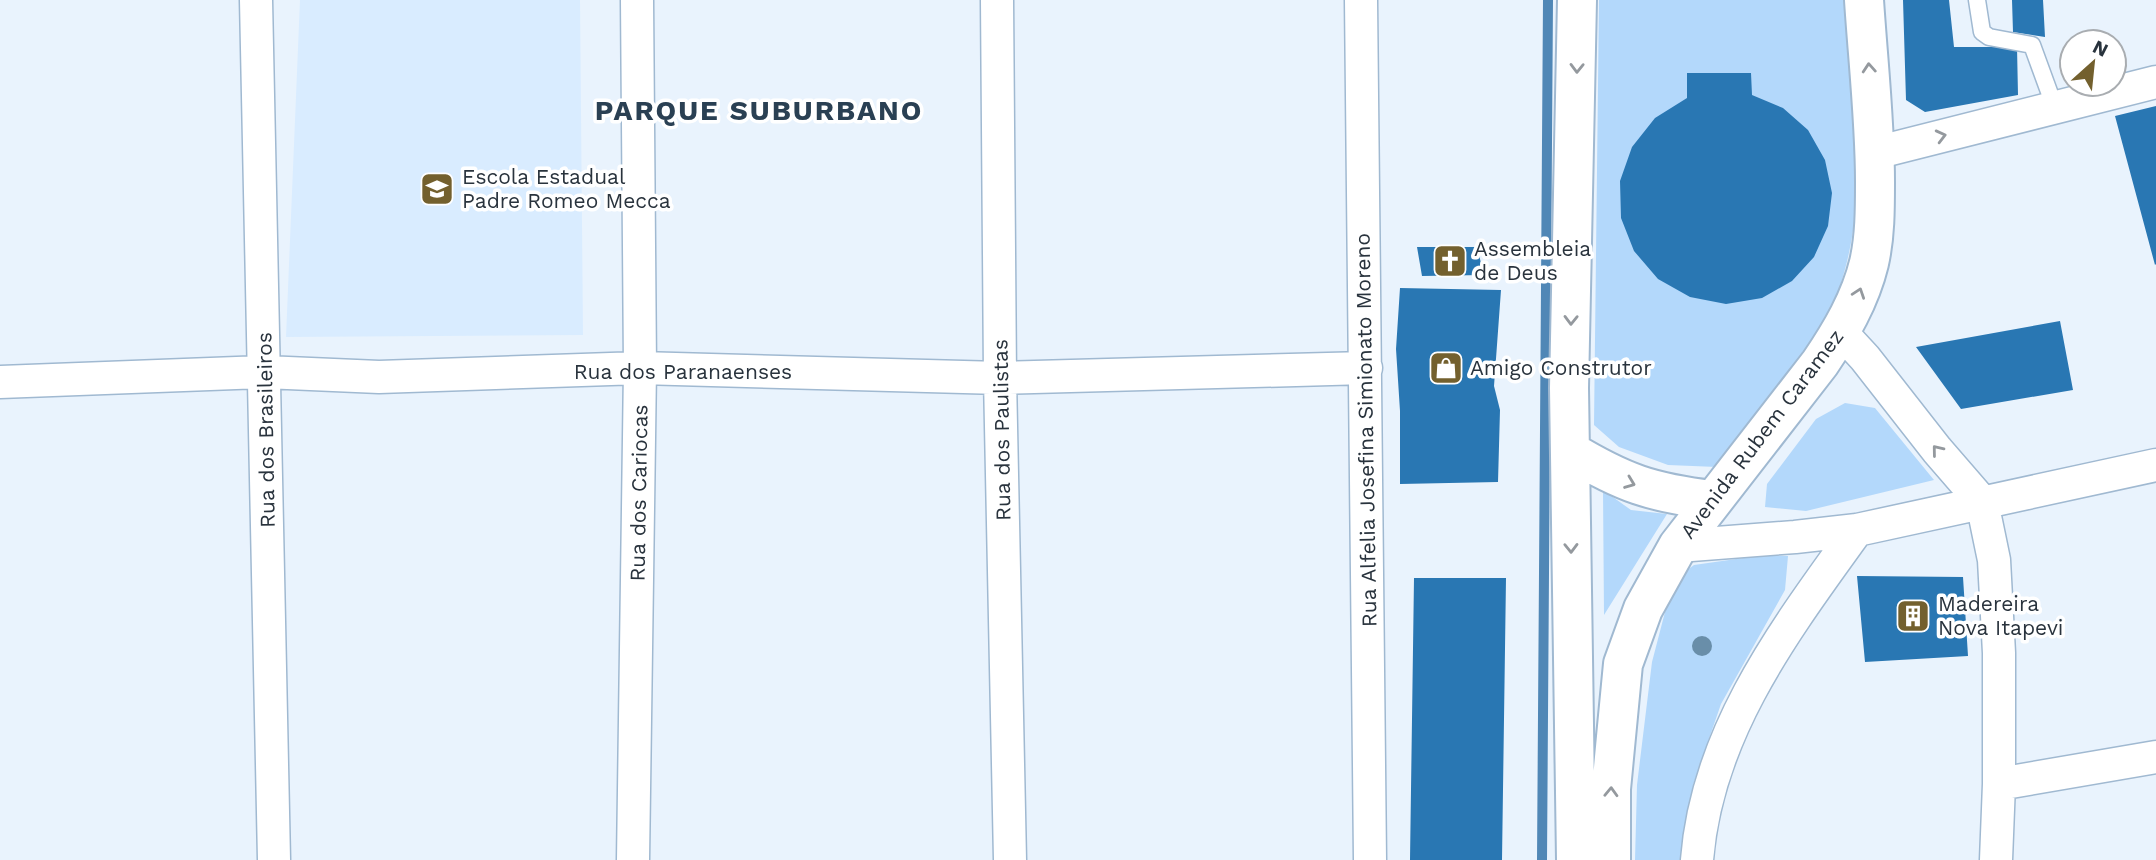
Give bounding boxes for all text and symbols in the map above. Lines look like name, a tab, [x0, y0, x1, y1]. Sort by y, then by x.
north arrow	[2058, 28, 2128, 98]
text: N	[2089, 35, 2112, 62]
one-way arrow	[1862, 62, 1877, 73]
one-way arrow	[1569, 63, 1585, 74]
district label: PARQUE SUBURBANO	[595, 94, 923, 127]
one-way arrow	[1935, 130, 1947, 144]
place label: Escola Estadual Padre Romeo Mecca	[462, 164, 671, 213]
school or university icon: Escola Estadual Padre Romeo Mecca	[418, 170, 456, 208]
street label: Rua Alfelia Josefina Simionato Moreno	[1350, 233, 1381, 627]
place label: Assembleia de Deus	[1474, 236, 1591, 285]
church icon: Assembleia de Deus	[1431, 242, 1469, 280]
one-way arrow	[1851, 288, 1865, 300]
one-way arrow	[1563, 315, 1579, 326]
street label: Avenida Rubem Caramez	[1675, 324, 1848, 543]
street label: Rua dos Brasileiros	[251, 332, 280, 528]
street label: Rua dos Paulistas	[987, 339, 1016, 521]
shop icon: Amigo Construtor	[1427, 349, 1465, 387]
place label: Amigo Construtor	[1470, 355, 1652, 380]
street label: Rua dos Paranaenses	[574, 359, 792, 384]
street label: Rua dos Cariocas	[624, 404, 653, 582]
one-way arrow	[1933, 446, 1946, 458]
one-way arrow	[1624, 474, 1636, 488]
one-way arrow	[1564, 542, 1579, 553]
place label: Madereira Nova Itapevi	[1938, 591, 2063, 640]
building icon: Madereira Nova Itapevi	[1894, 597, 1932, 635]
one-way arrow	[1604, 786, 1619, 797]

